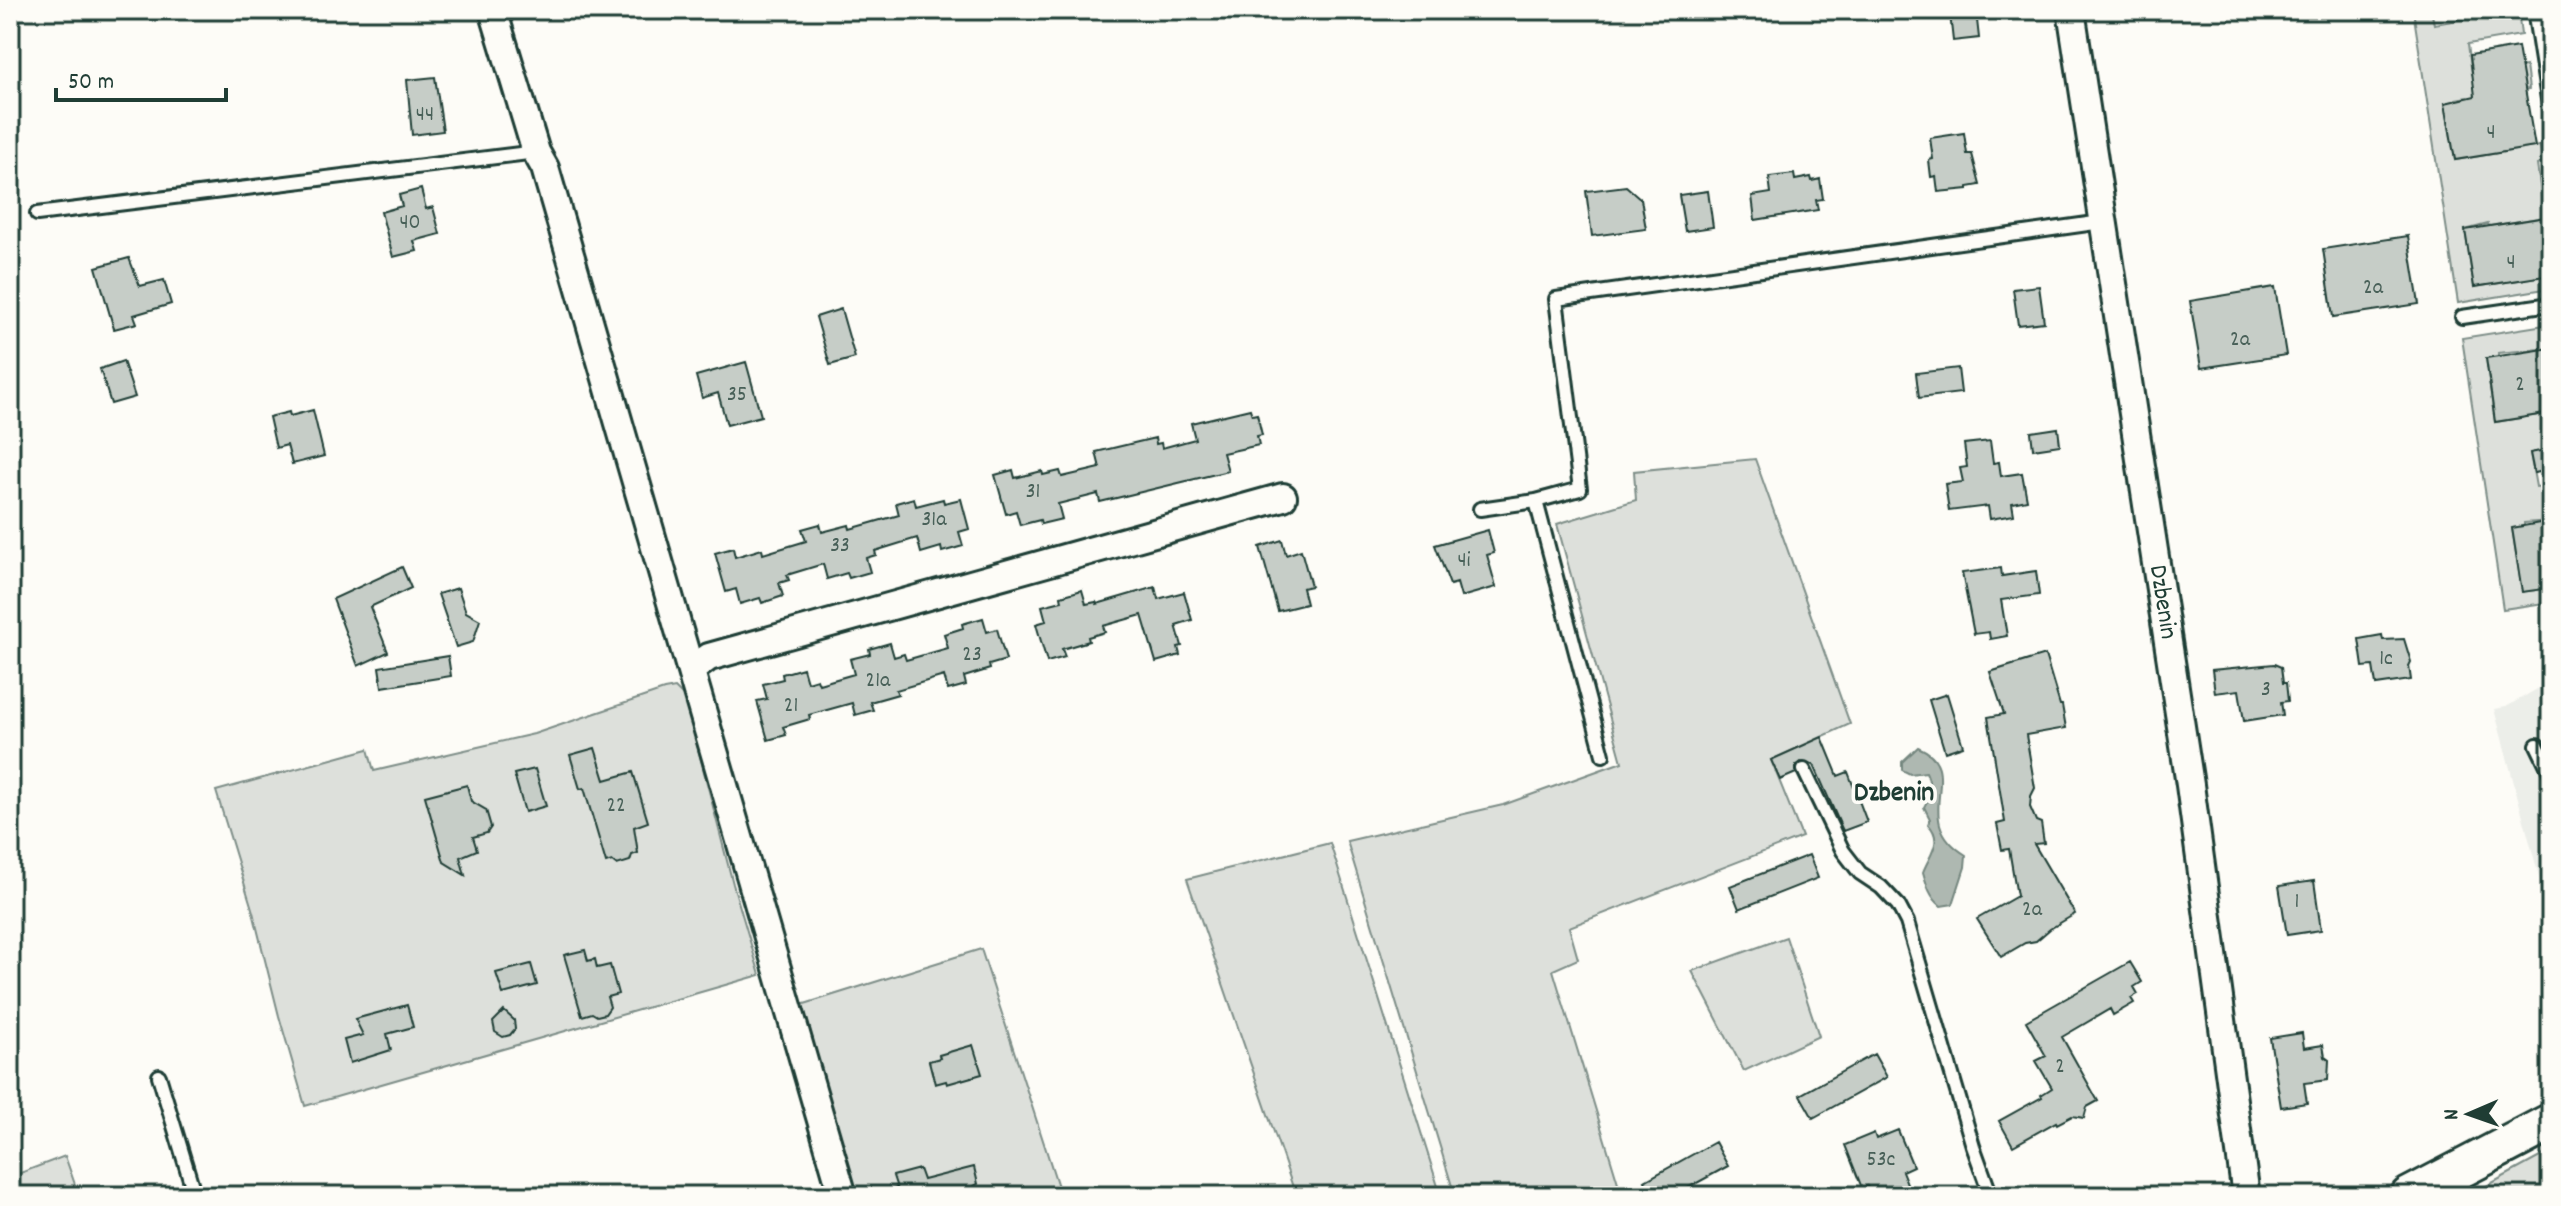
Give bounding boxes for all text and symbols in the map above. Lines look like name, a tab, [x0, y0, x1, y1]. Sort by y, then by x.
scale bar	[56, 52, 226, 102]
text: 50 m	[68, 66, 114, 100]
house number: 44	[416, 100, 434, 131]
house number: 4	[2486, 118, 2496, 149]
house number: 40	[399, 208, 421, 239]
house number: 4	[2506, 248, 2516, 279]
house number: 2a	[2363, 273, 2384, 304]
house number: 2a	[2230, 325, 2251, 356]
house number: 2	[2515, 370, 2525, 401]
house number: 35	[727, 380, 747, 411]
house number: 31	[1026, 477, 1040, 508]
house number: 31a	[922, 505, 947, 536]
house number: 33	[830, 531, 850, 562]
house number: 4i	[1457, 546, 1471, 577]
street label: Dzbenin	[2138, 562, 2186, 642]
house number: 23	[962, 640, 982, 671]
house number: 1c	[2379, 644, 2393, 675]
house number: 21a	[866, 666, 891, 697]
house number: 3	[2261, 675, 2271, 706]
house number: 21	[784, 691, 798, 722]
district label: Dzbenin	[1854, 775, 1934, 815]
house number: 22	[606, 791, 626, 822]
house number: 1	[2295, 887, 2299, 918]
house number: 2a	[2022, 895, 2043, 926]
house number: 2	[2055, 1052, 2065, 1083]
north arrow	[2429, 1074, 2509, 1154]
text: N	[2437, 1108, 2468, 1121]
house number: 53c	[1867, 1145, 1896, 1176]

